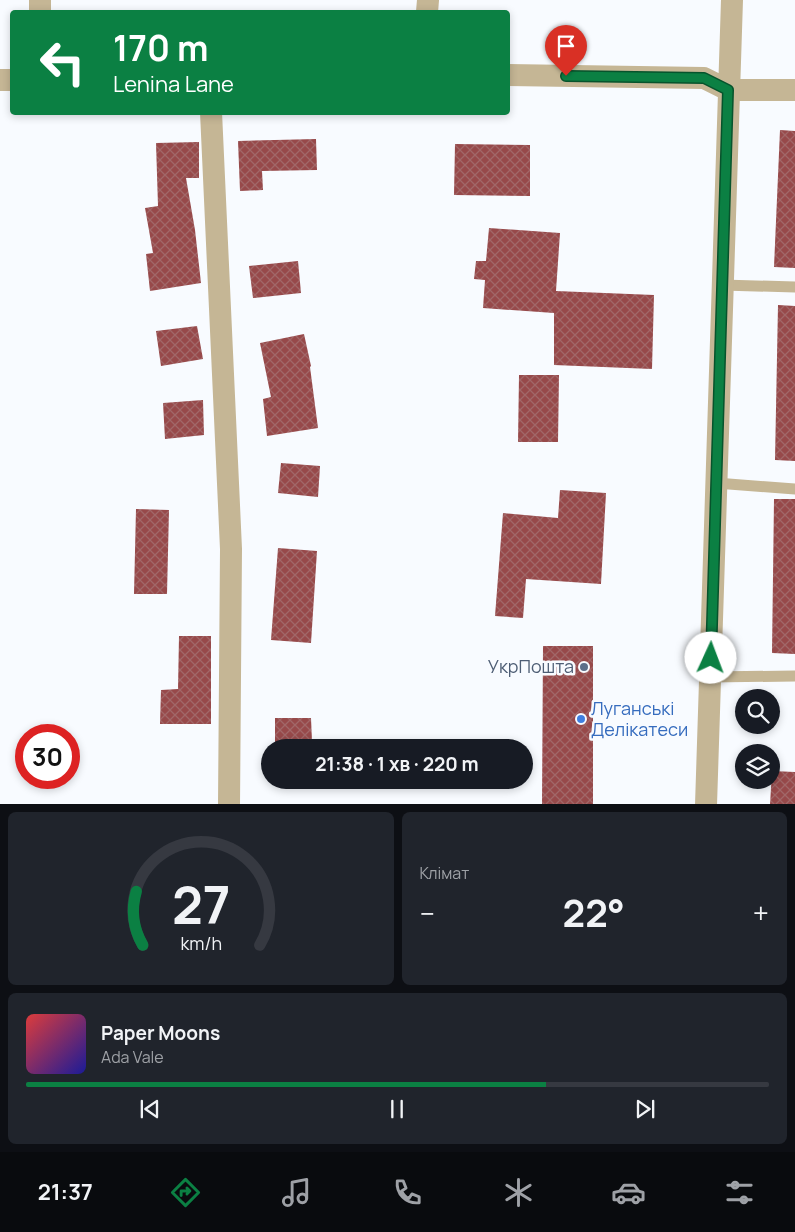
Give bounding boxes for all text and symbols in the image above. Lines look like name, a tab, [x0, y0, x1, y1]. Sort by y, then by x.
text: 170 m	[113, 24, 209, 72]
pin	[545, 25, 587, 76]
icon: left	[30, 30, 95, 95]
icon: arrive	[552, 32, 580, 60]
text: Lenina Lane	[113, 69, 234, 99]
position arrow	[684, 631, 736, 683]
place label: УкрПошта	[488, 654, 574, 678]
marker: УкрПошта	[578, 661, 590, 673]
map controls	[735, 689, 780, 789]
button: search	[735, 689, 780, 734]
place label: Луганські Делікатеси	[591, 696, 688, 741]
marker: Луганські Делікатеси	[575, 713, 587, 725]
speed limit sign: 30	[15, 724, 80, 789]
button: layers	[735, 744, 780, 789]
text: 21:38 · 1 хв · 220 m	[315, 751, 479, 777]
text: Клімат	[420, 862, 469, 884]
text: 27	[171, 869, 230, 940]
text: 22°	[563, 886, 625, 938]
text: −	[420, 894, 435, 932]
text: +	[753, 894, 769, 932]
text: km/h	[180, 931, 222, 955]
text: Paper Moons	[101, 1020, 220, 1046]
text: Ada Vale	[101, 1046, 164, 1068]
icon: previous	[136, 1095, 164, 1123]
icon: pause	[383, 1095, 411, 1123]
icon: next	[631, 1095, 659, 1123]
icon: directions	[168, 1175, 203, 1210]
icon: music	[279, 1175, 314, 1210]
icon: phone	[390, 1175, 425, 1210]
icon: climate	[501, 1175, 536, 1210]
icon: car	[611, 1175, 646, 1210]
icon: filters	[722, 1175, 757, 1210]
text: 21:37	[38, 1177, 93, 1207]

